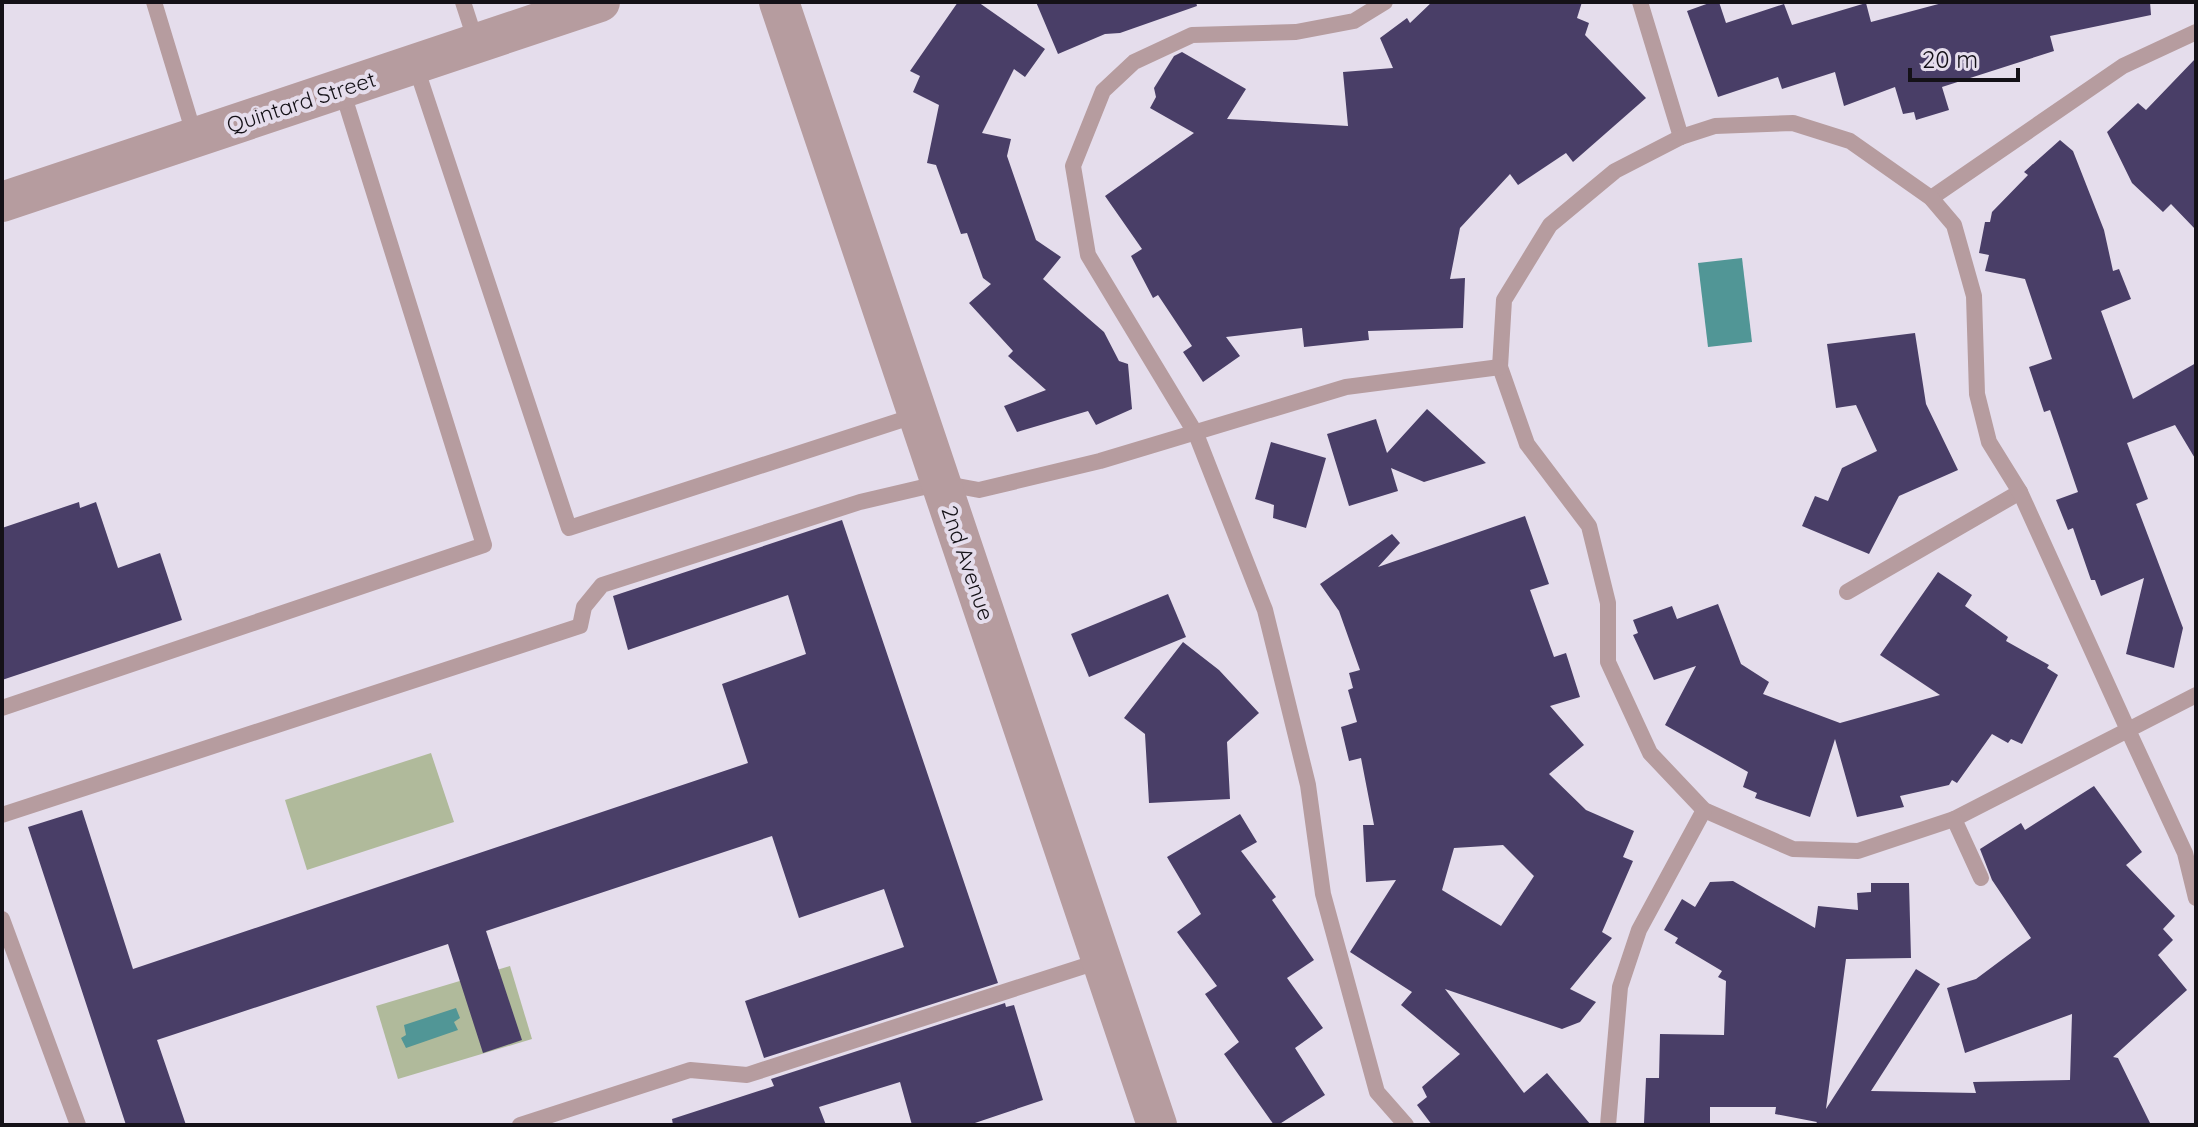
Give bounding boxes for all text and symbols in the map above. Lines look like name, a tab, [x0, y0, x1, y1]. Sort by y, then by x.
scale bar	[1910, 32, 2018, 82]
text: 20 m	[1922, 44, 1978, 74]
street label: Quintard Street	[223, 65, 379, 139]
street label: 2nd Avenue	[935, 502, 1001, 624]

